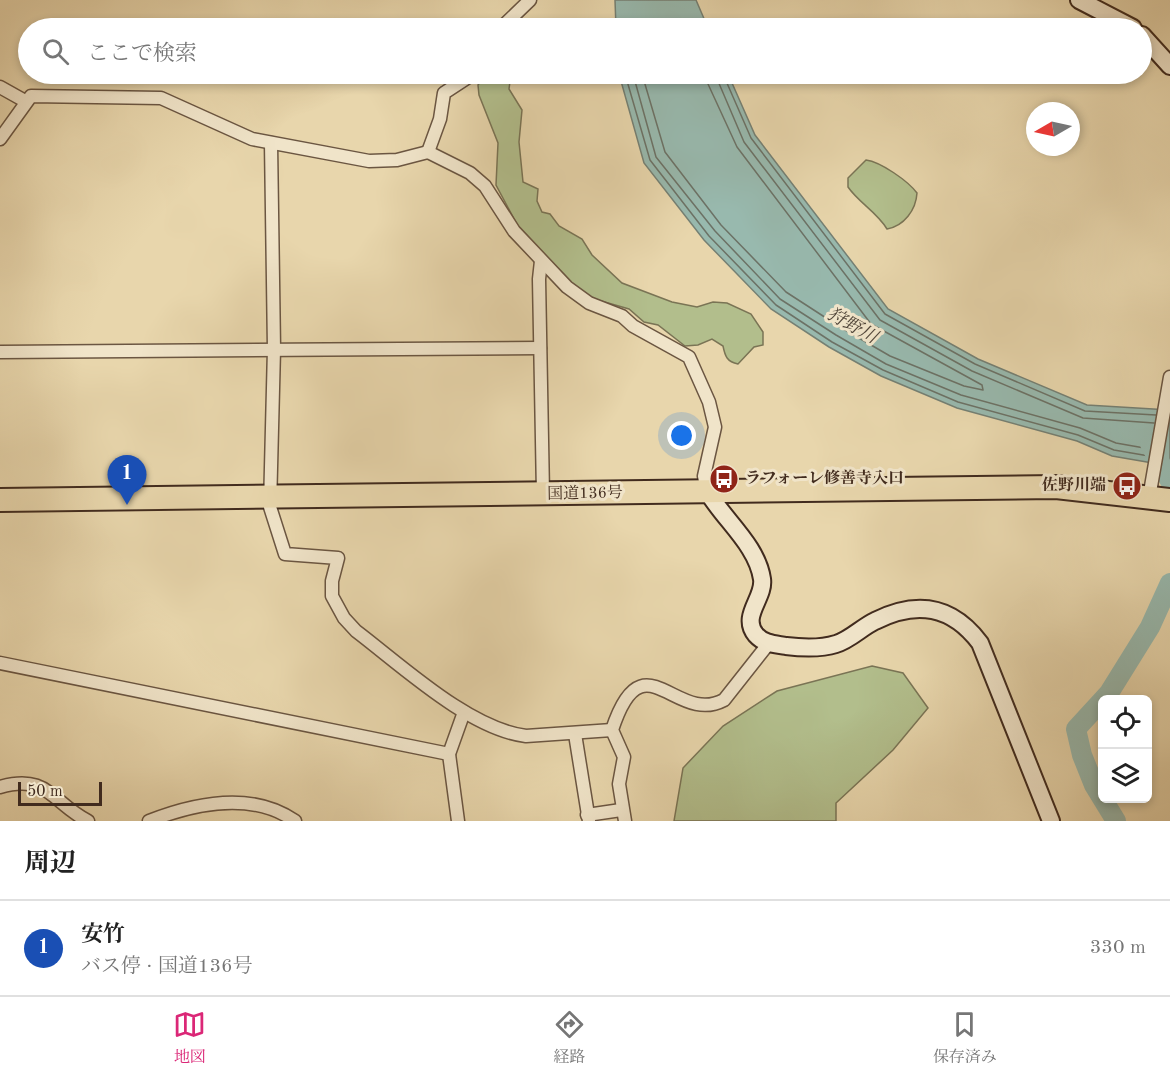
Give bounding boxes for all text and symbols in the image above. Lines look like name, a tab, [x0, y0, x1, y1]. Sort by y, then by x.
search box	[18, 18, 1152, 84]
icon: search	[39, 35, 72, 68]
text: ここで検索	[87, 43, 197, 65]
north arrow	[1026, 102, 1080, 156]
water label: 狩野川	[824, 303, 883, 348]
your location	[667, 421, 696, 450]
pin: 1	[108, 456, 146, 505]
bus stop icon: ラフォーレ修善寺入口	[708, 463, 740, 495]
place label: ラフォーレ修善寺入口	[745, 469, 904, 487]
bus stop icon: 佐野川端	[1111, 470, 1143, 502]
place label: 佐野川端	[1042, 476, 1106, 494]
street label: 国道136号	[547, 483, 623, 503]
map controls	[1098, 695, 1152, 803]
button: locate	[1098, 695, 1152, 749]
button: layers	[1098, 749, 1152, 803]
scale bar	[18, 779, 102, 806]
text: 50 m	[27, 784, 63, 800]
text: 周辺	[24, 851, 76, 877]
text: 安竹	[81, 924, 125, 946]
text: 1	[38, 938, 49, 958]
text: 330 m	[1090, 938, 1146, 958]
text: バス停 · 国道136号	[81, 957, 253, 977]
tab: 地図	[173, 1008, 206, 1068]
tab: 経路	[553, 1008, 586, 1068]
tab: 保存済み	[933, 1008, 997, 1068]

